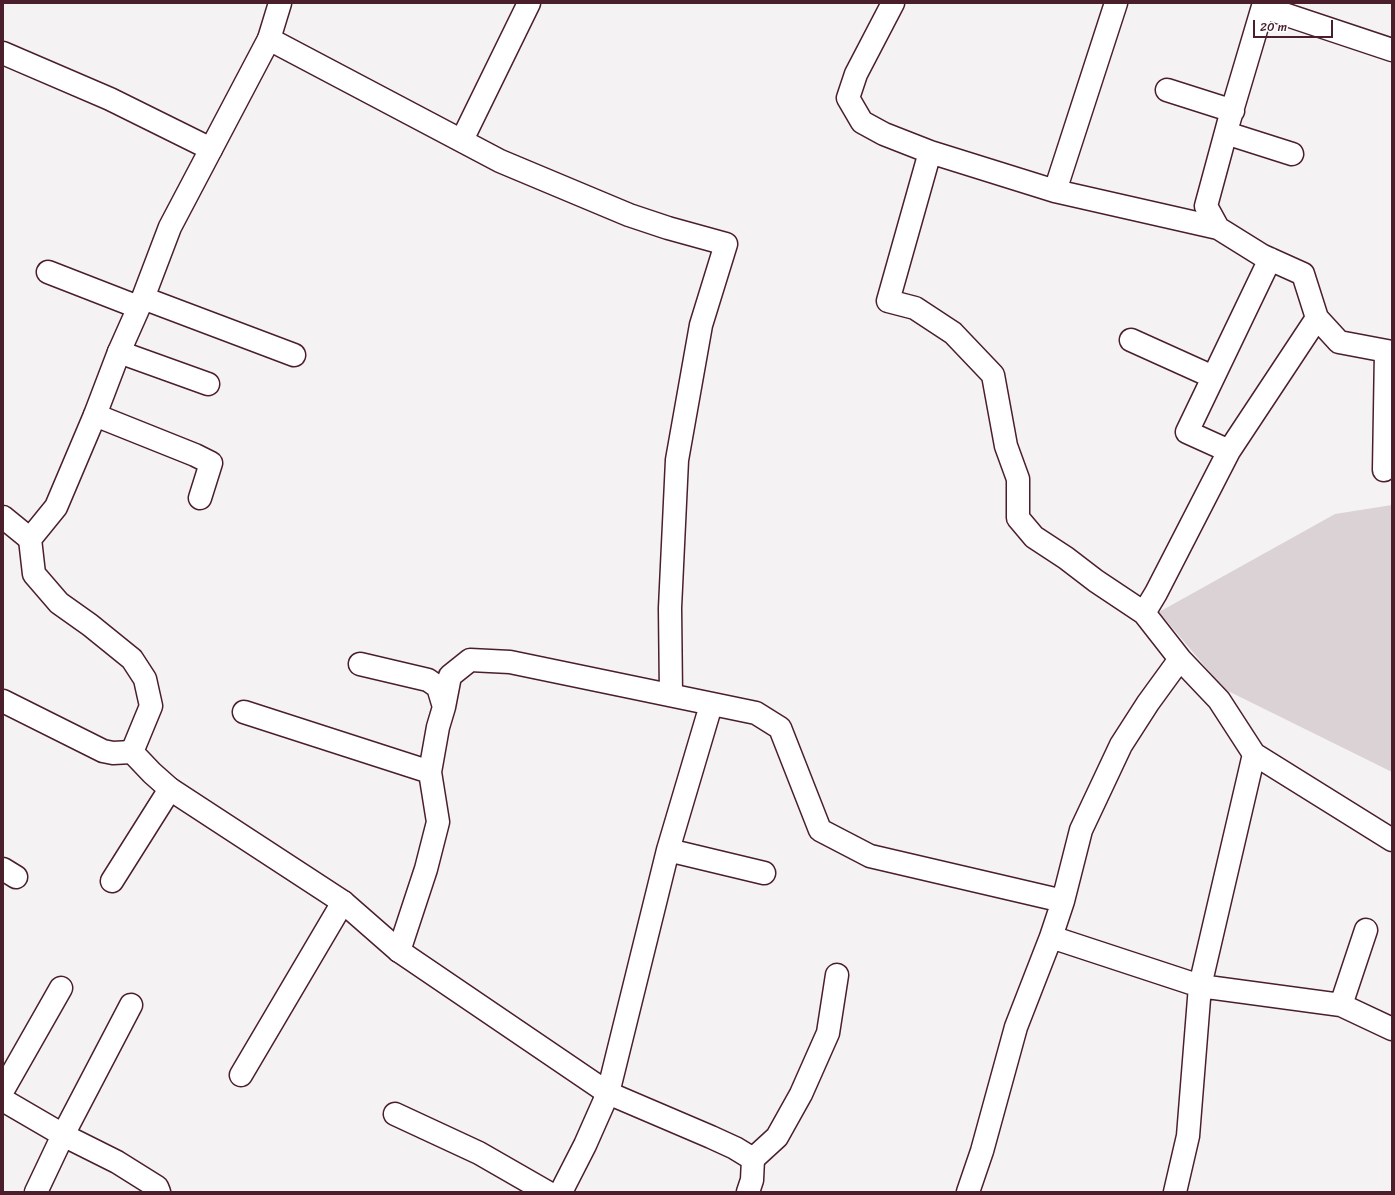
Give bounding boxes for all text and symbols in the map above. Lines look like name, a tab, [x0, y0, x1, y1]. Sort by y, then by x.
scale bar	[1255, 12, 1335, 38]
text: 20 m	[1260, 16, 1287, 38]

